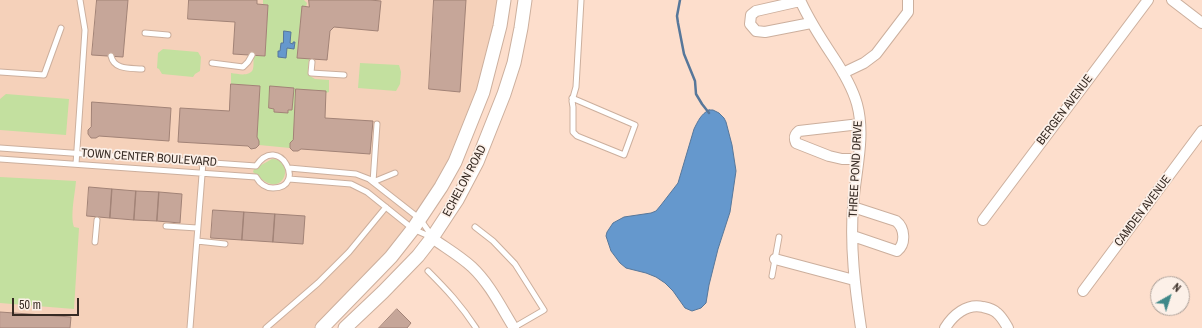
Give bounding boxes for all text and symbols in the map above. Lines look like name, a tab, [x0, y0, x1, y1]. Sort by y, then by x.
street label: BERGEN AVENUE	[1034, 72, 1096, 148]
street label: THREE POND DRIVE	[846, 120, 866, 218]
street label: ECHELON ROAD	[440, 143, 490, 219]
street label: TOWN CENTER BOULEVARD	[81, 146, 217, 170]
street label: CAMDEN AVENUE	[1112, 173, 1174, 249]
north arrow	[1150, 276, 1190, 316]
text: N	[1170, 280, 1184, 295]
scale bar	[14, 290, 81, 316]
text: 50 m	[19, 297, 41, 313]

